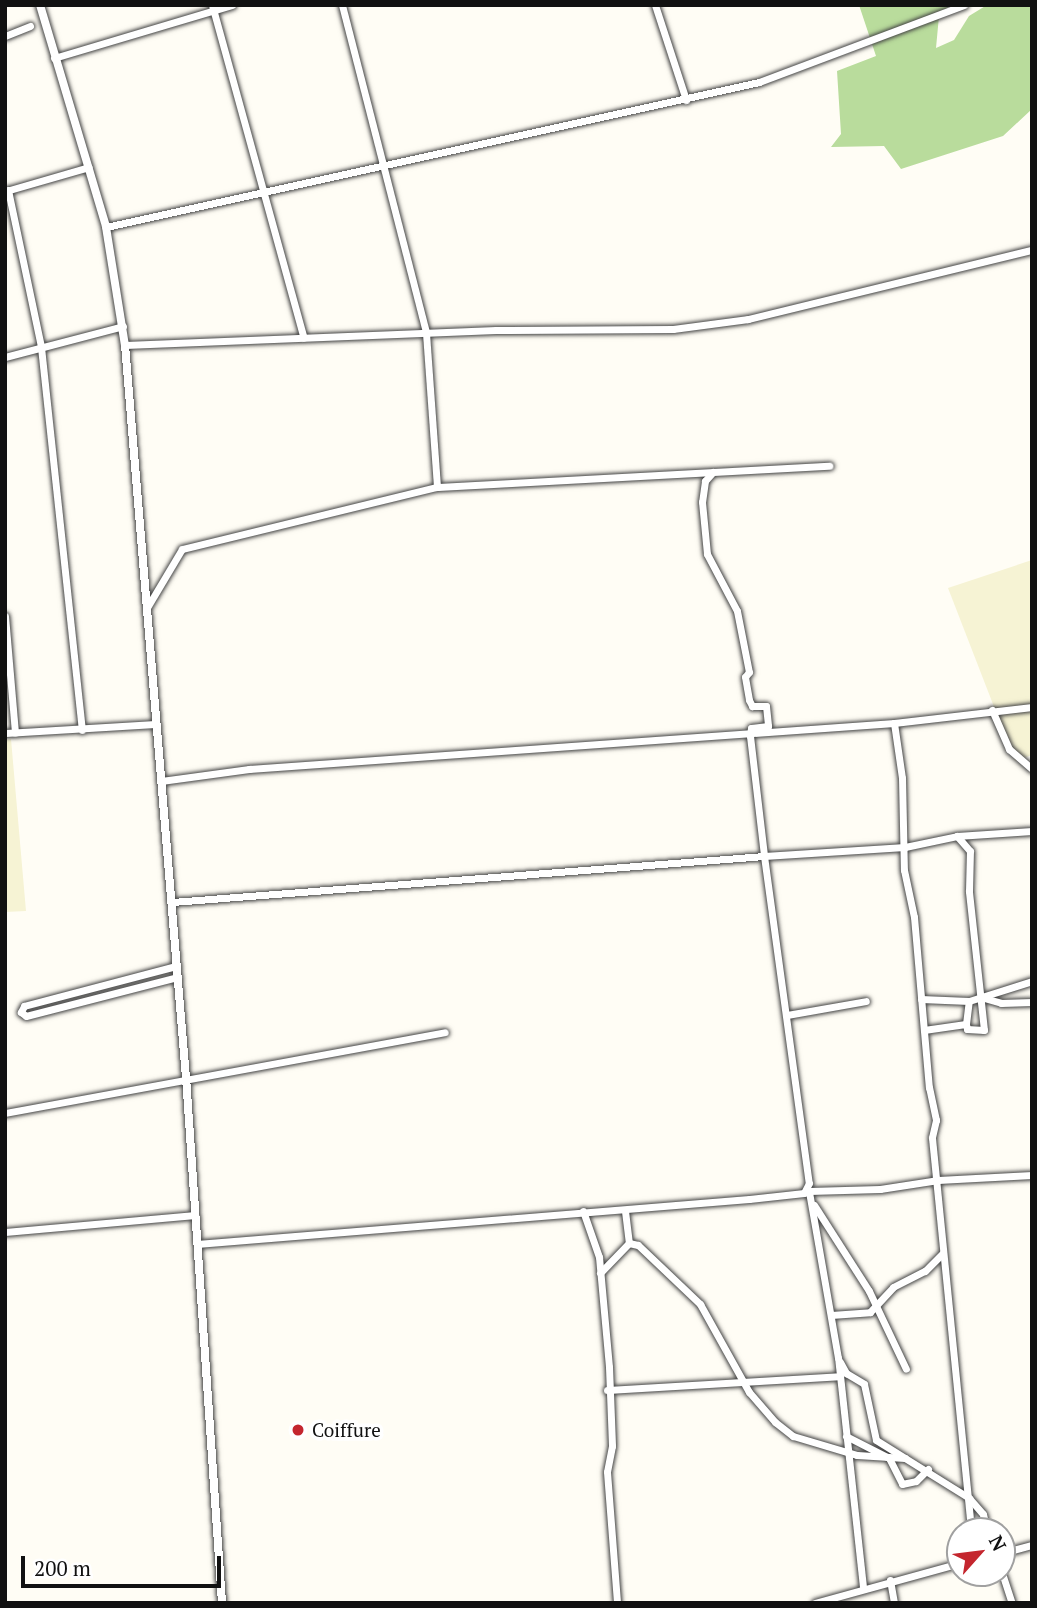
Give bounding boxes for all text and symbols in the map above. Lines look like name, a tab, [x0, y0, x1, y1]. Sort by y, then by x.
place label: Coiffure	[312, 1419, 381, 1441]
marker: Coiffure	[290, 1422, 306, 1438]
north arrow	[946, 1517, 1016, 1587]
text: N	[984, 1531, 1013, 1555]
scale bar	[24, 1542, 224, 1586]
text: 200 m	[34, 1554, 91, 1582]

